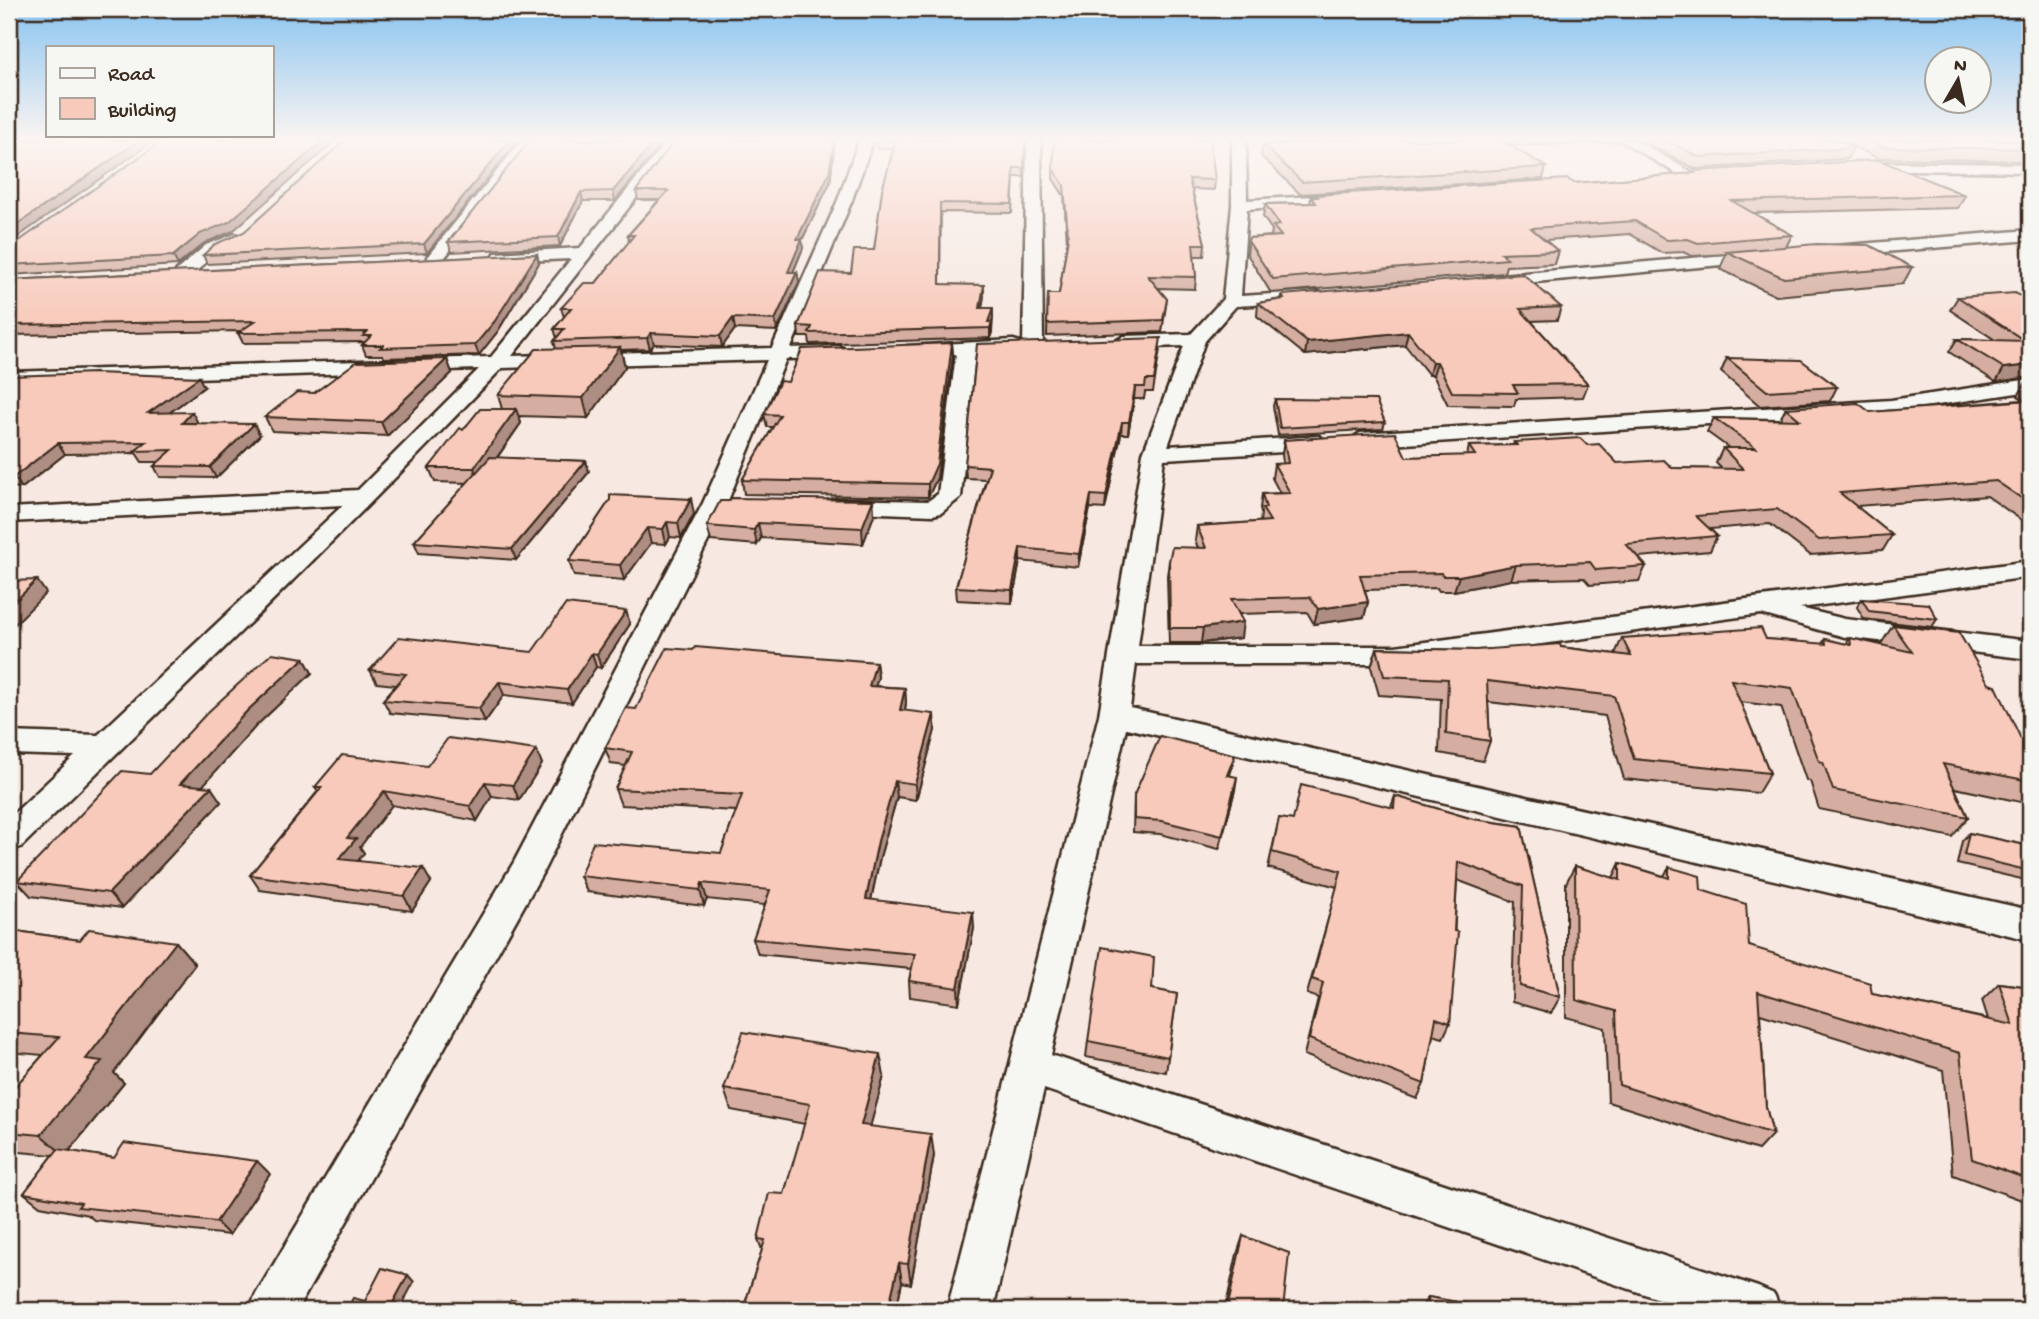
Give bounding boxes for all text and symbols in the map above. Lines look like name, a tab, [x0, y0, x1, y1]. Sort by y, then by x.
legend	[46, 46, 273, 136]
north arrow	[1924, 46, 1994, 116]
text: N	[1952, 54, 1968, 79]
text: Road	[108, 64, 156, 89]
text: Building	[107, 100, 177, 125]

